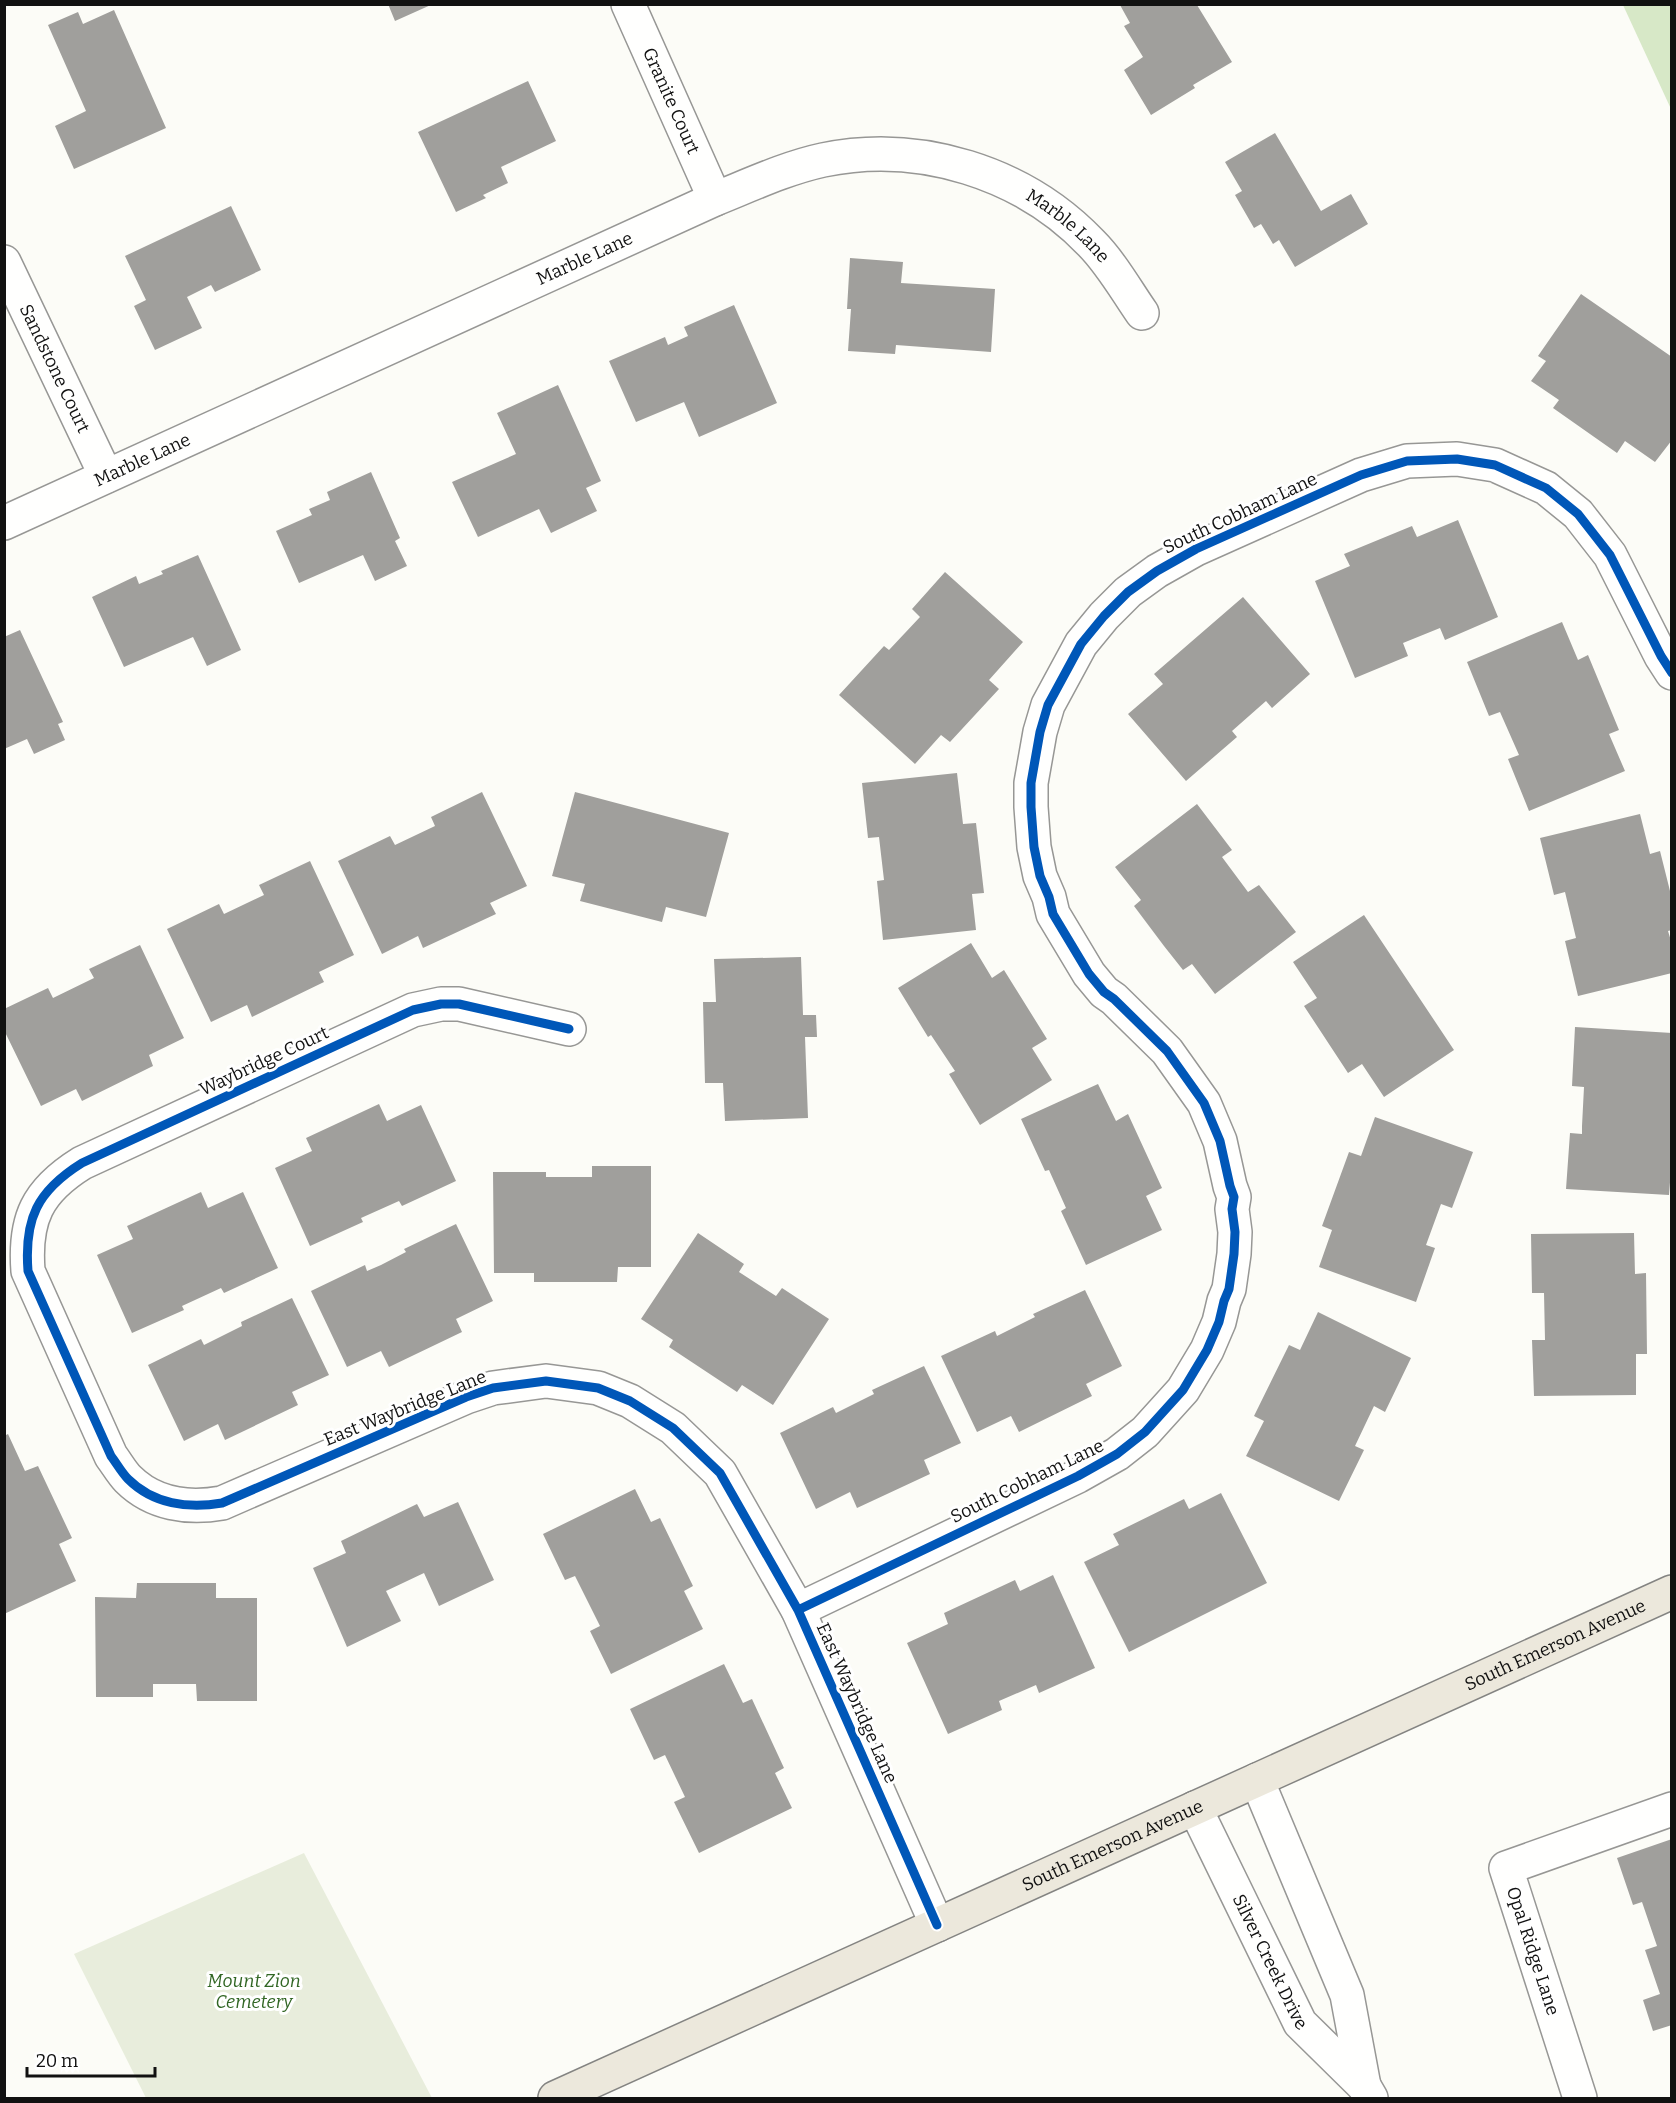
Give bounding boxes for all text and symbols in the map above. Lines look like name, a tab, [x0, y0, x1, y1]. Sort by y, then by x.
street label: Granite Court	[638, 44, 705, 158]
street label: Marble Lane	[1022, 184, 1114, 267]
street label: Marble Lane	[533, 227, 636, 290]
street label: Sandstone Court	[15, 301, 95, 437]
street label: Marble Lane	[91, 429, 194, 491]
street label: South Cobham Lane	[1159, 468, 1321, 558]
street label: Waybridge Court	[196, 1021, 333, 1101]
street label: East Waybridge Lane	[321, 1365, 489, 1451]
street label: South Cobham Lane	[947, 1434, 1107, 1528]
street label: South Emerson Avenue	[1461, 1594, 1649, 1695]
street label: East Waybridge Lane	[812, 1619, 902, 1787]
street label: South Emerson Avenue	[1018, 1795, 1206, 1896]
street label: Opal Ridge Lane	[1502, 1884, 1564, 2018]
street label: Silver Creek Drive	[1228, 1890, 1312, 2035]
park label: Mount Zion Cemetery	[207, 1970, 301, 2013]
scale bar	[27, 2040, 154, 2078]
text: 20 m	[36, 2050, 78, 2072]

